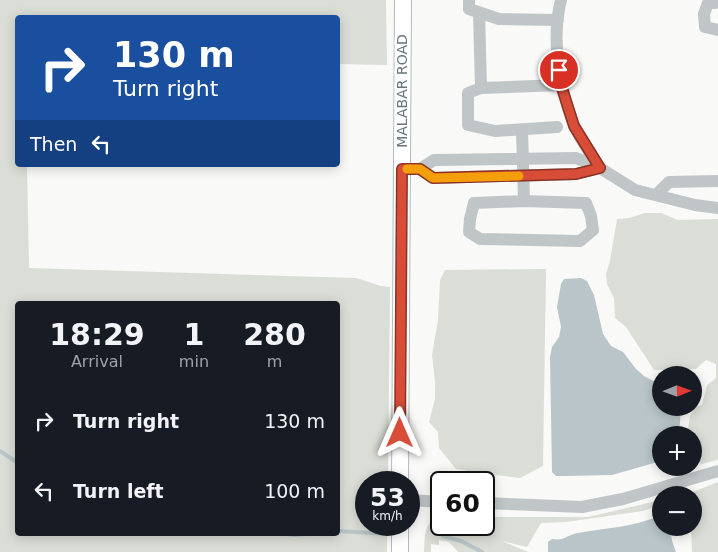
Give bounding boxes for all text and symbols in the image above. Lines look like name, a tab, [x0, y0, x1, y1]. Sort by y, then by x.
street label: MALABAR ROAD	[394, 34, 410, 148]
icon: right	[30, 35, 95, 100]
text: 130 m	[113, 35, 235, 75]
pin	[538, 49, 580, 91]
icon: arrive	[545, 56, 573, 84]
text: Turn right	[113, 76, 218, 101]
icon: left	[87, 130, 115, 158]
text: Then	[30, 133, 77, 155]
text: 18:29	[49, 317, 145, 352]
text: 1	[183, 317, 204, 352]
text: 280	[243, 317, 306, 352]
text: Arrival	[71, 352, 123, 371]
text: min	[179, 352, 209, 371]
text: m	[267, 352, 282, 371]
north arrow	[652, 366, 702, 416]
map controls	[652, 366, 702, 536]
position arrow	[373, 406, 425, 458]
icon: right	[30, 407, 58, 435]
text: Turn right	[73, 410, 179, 432]
text: 130 m	[264, 410, 325, 432]
button: +	[652, 426, 702, 476]
speed limit sign: 60	[430, 471, 495, 536]
icon: left	[30, 477, 58, 505]
text: Turn left	[73, 480, 164, 502]
text: 100 m	[264, 480, 325, 502]
text: 53	[370, 483, 405, 512]
button: −	[652, 486, 702, 536]
text: km/h	[372, 509, 403, 523]

